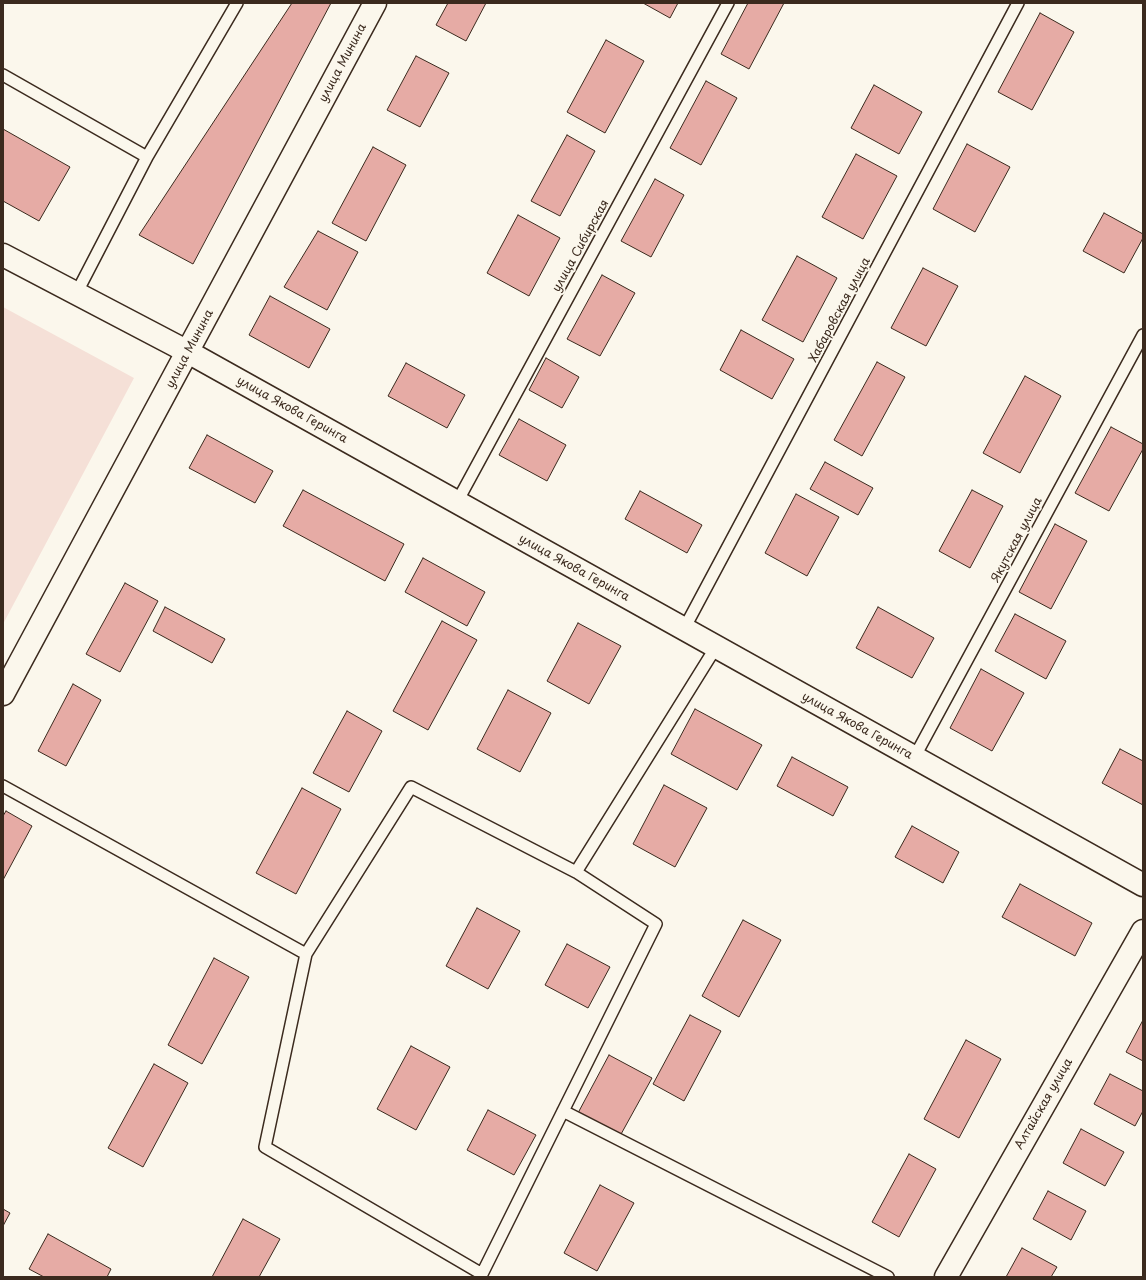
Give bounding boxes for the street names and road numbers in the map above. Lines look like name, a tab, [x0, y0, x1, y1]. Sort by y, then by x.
street label: улица Минина	[316, 21, 370, 105]
street label: улица Сибирская	[550, 197, 612, 295]
street label: Хабаровская улица	[806, 255, 874, 365]
street label: улица Минина	[163, 307, 217, 391]
street label: улица Якова Геринга	[234, 374, 350, 446]
street label: Якутская улица	[988, 495, 1046, 585]
street label: улица Якова Геринга	[516, 532, 632, 604]
street label: улица Якова Геринга	[799, 690, 915, 762]
street label: Алтайская улица	[1012, 1056, 1076, 1152]

